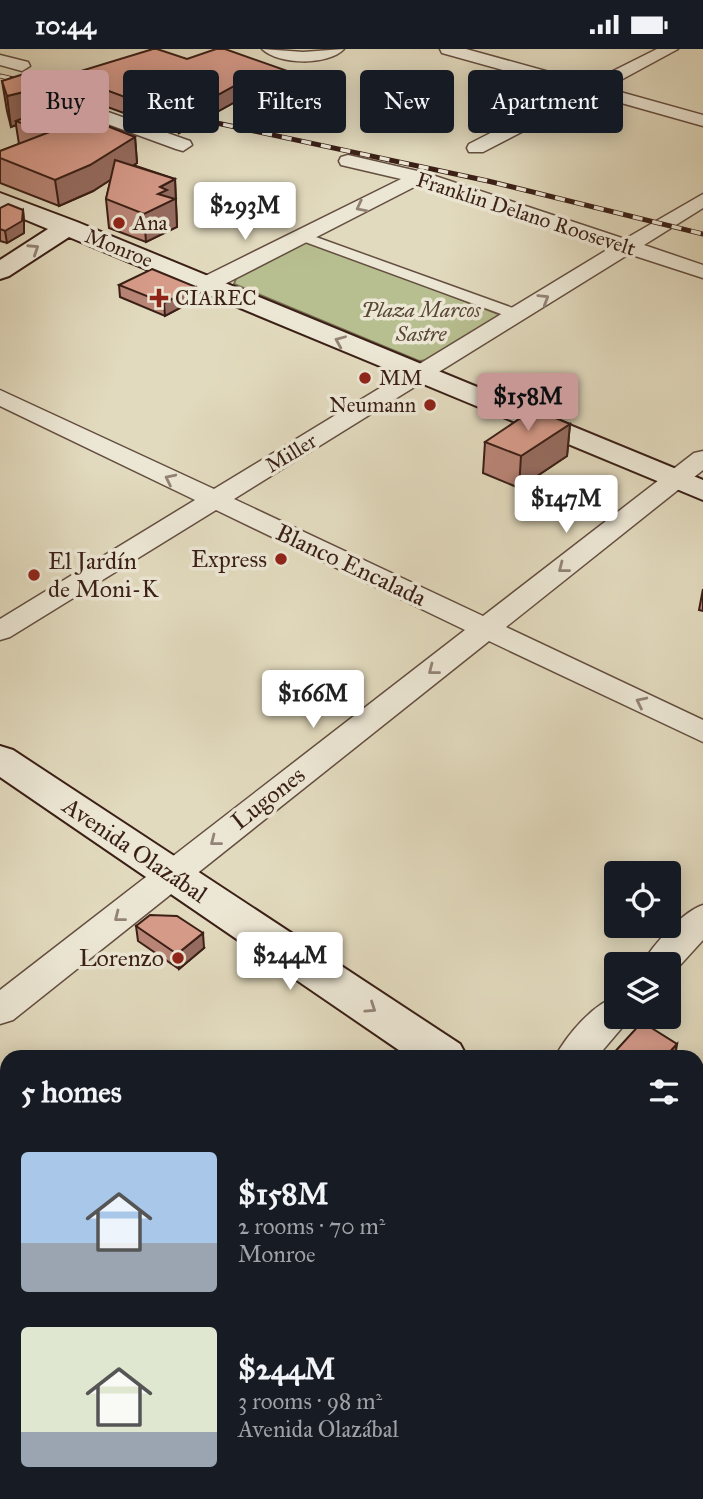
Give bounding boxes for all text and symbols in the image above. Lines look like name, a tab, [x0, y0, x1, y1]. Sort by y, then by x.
text: 10:44	[35, 9, 96, 41]
chip: Buy	[21, 70, 109, 133]
chip: Rent	[123, 70, 219, 133]
chip: Filters	[233, 70, 346, 133]
chip: New	[360, 70, 454, 133]
chip: Apartment	[468, 70, 623, 133]
street label: Franklin Delano Roosevelt	[413, 166, 639, 262]
pin: $293M	[196, 183, 294, 242]
text: $293M	[210, 191, 280, 219]
one-way arrow	[355, 198, 368, 212]
place label: Ana	[132, 210, 168, 236]
marker: Ana	[111, 215, 127, 231]
street label: Monroe	[81, 223, 157, 273]
one-way arrow	[26, 245, 39, 258]
place label: CIAREC	[175, 285, 257, 311]
marker: CIAREC	[149, 288, 169, 308]
one-way arrow	[536, 294, 549, 307]
park label: Plaza Marcos Sastre	[361, 297, 482, 347]
one-way arrow	[335, 335, 347, 349]
place label: MM	[379, 365, 422, 391]
marker: MM	[357, 370, 373, 386]
pin: $158M	[479, 373, 577, 433]
text: $158M	[493, 382, 563, 410]
place label: Neumann	[329, 392, 416, 418]
marker: Neumann	[422, 397, 438, 413]
street label: Miller	[261, 428, 322, 478]
one-way arrow	[165, 474, 177, 488]
pin: $147M	[517, 475, 615, 535]
text: $147M	[531, 484, 601, 512]
street label: Blanco Encalada	[271, 517, 432, 613]
place label: Express	[191, 544, 267, 574]
place label: El Jardín de Moni-K	[48, 546, 159, 604]
marker: Express	[273, 551, 289, 567]
one-way arrow	[559, 559, 571, 572]
marker: El Jardín de Moni-K	[26, 567, 42, 583]
one-way arrow	[428, 662, 440, 675]
pin: $166M	[264, 671, 362, 730]
text: $166M	[278, 679, 348, 707]
one-way arrow	[636, 697, 648, 711]
street label: Lugones	[225, 760, 311, 836]
street label: Avenida Olazábal	[56, 790, 213, 910]
one-way arrow	[210, 832, 222, 845]
map controls	[604, 861, 681, 1029]
button: locate	[604, 861, 681, 938]
one-way arrow	[114, 908, 126, 921]
pin: $244M	[241, 933, 339, 992]
text: $244M	[253, 941, 327, 969]
place label: Lorenzo	[79, 943, 164, 973]
marker: Lorenzo	[170, 950, 186, 966]
button: layers	[604, 952, 681, 1029]
one-way arrow	[363, 1000, 376, 1012]
icon: filters	[645, 1073, 683, 1111]
text: 5 homes	[21, 1074, 122, 1110]
text: $158M	[238, 1176, 328, 1212]
icon: home	[77, 1180, 161, 1264]
text: 2 rooms · 70 m²	[238, 1212, 386, 1240]
text: Monroe	[238, 1240, 316, 1268]
text: $244M	[238, 1351, 335, 1387]
icon: home	[77, 1355, 161, 1439]
text: 3 rooms · 98 m²	[238, 1387, 382, 1415]
text: Avenida Olazábal	[238, 1415, 399, 1443]

